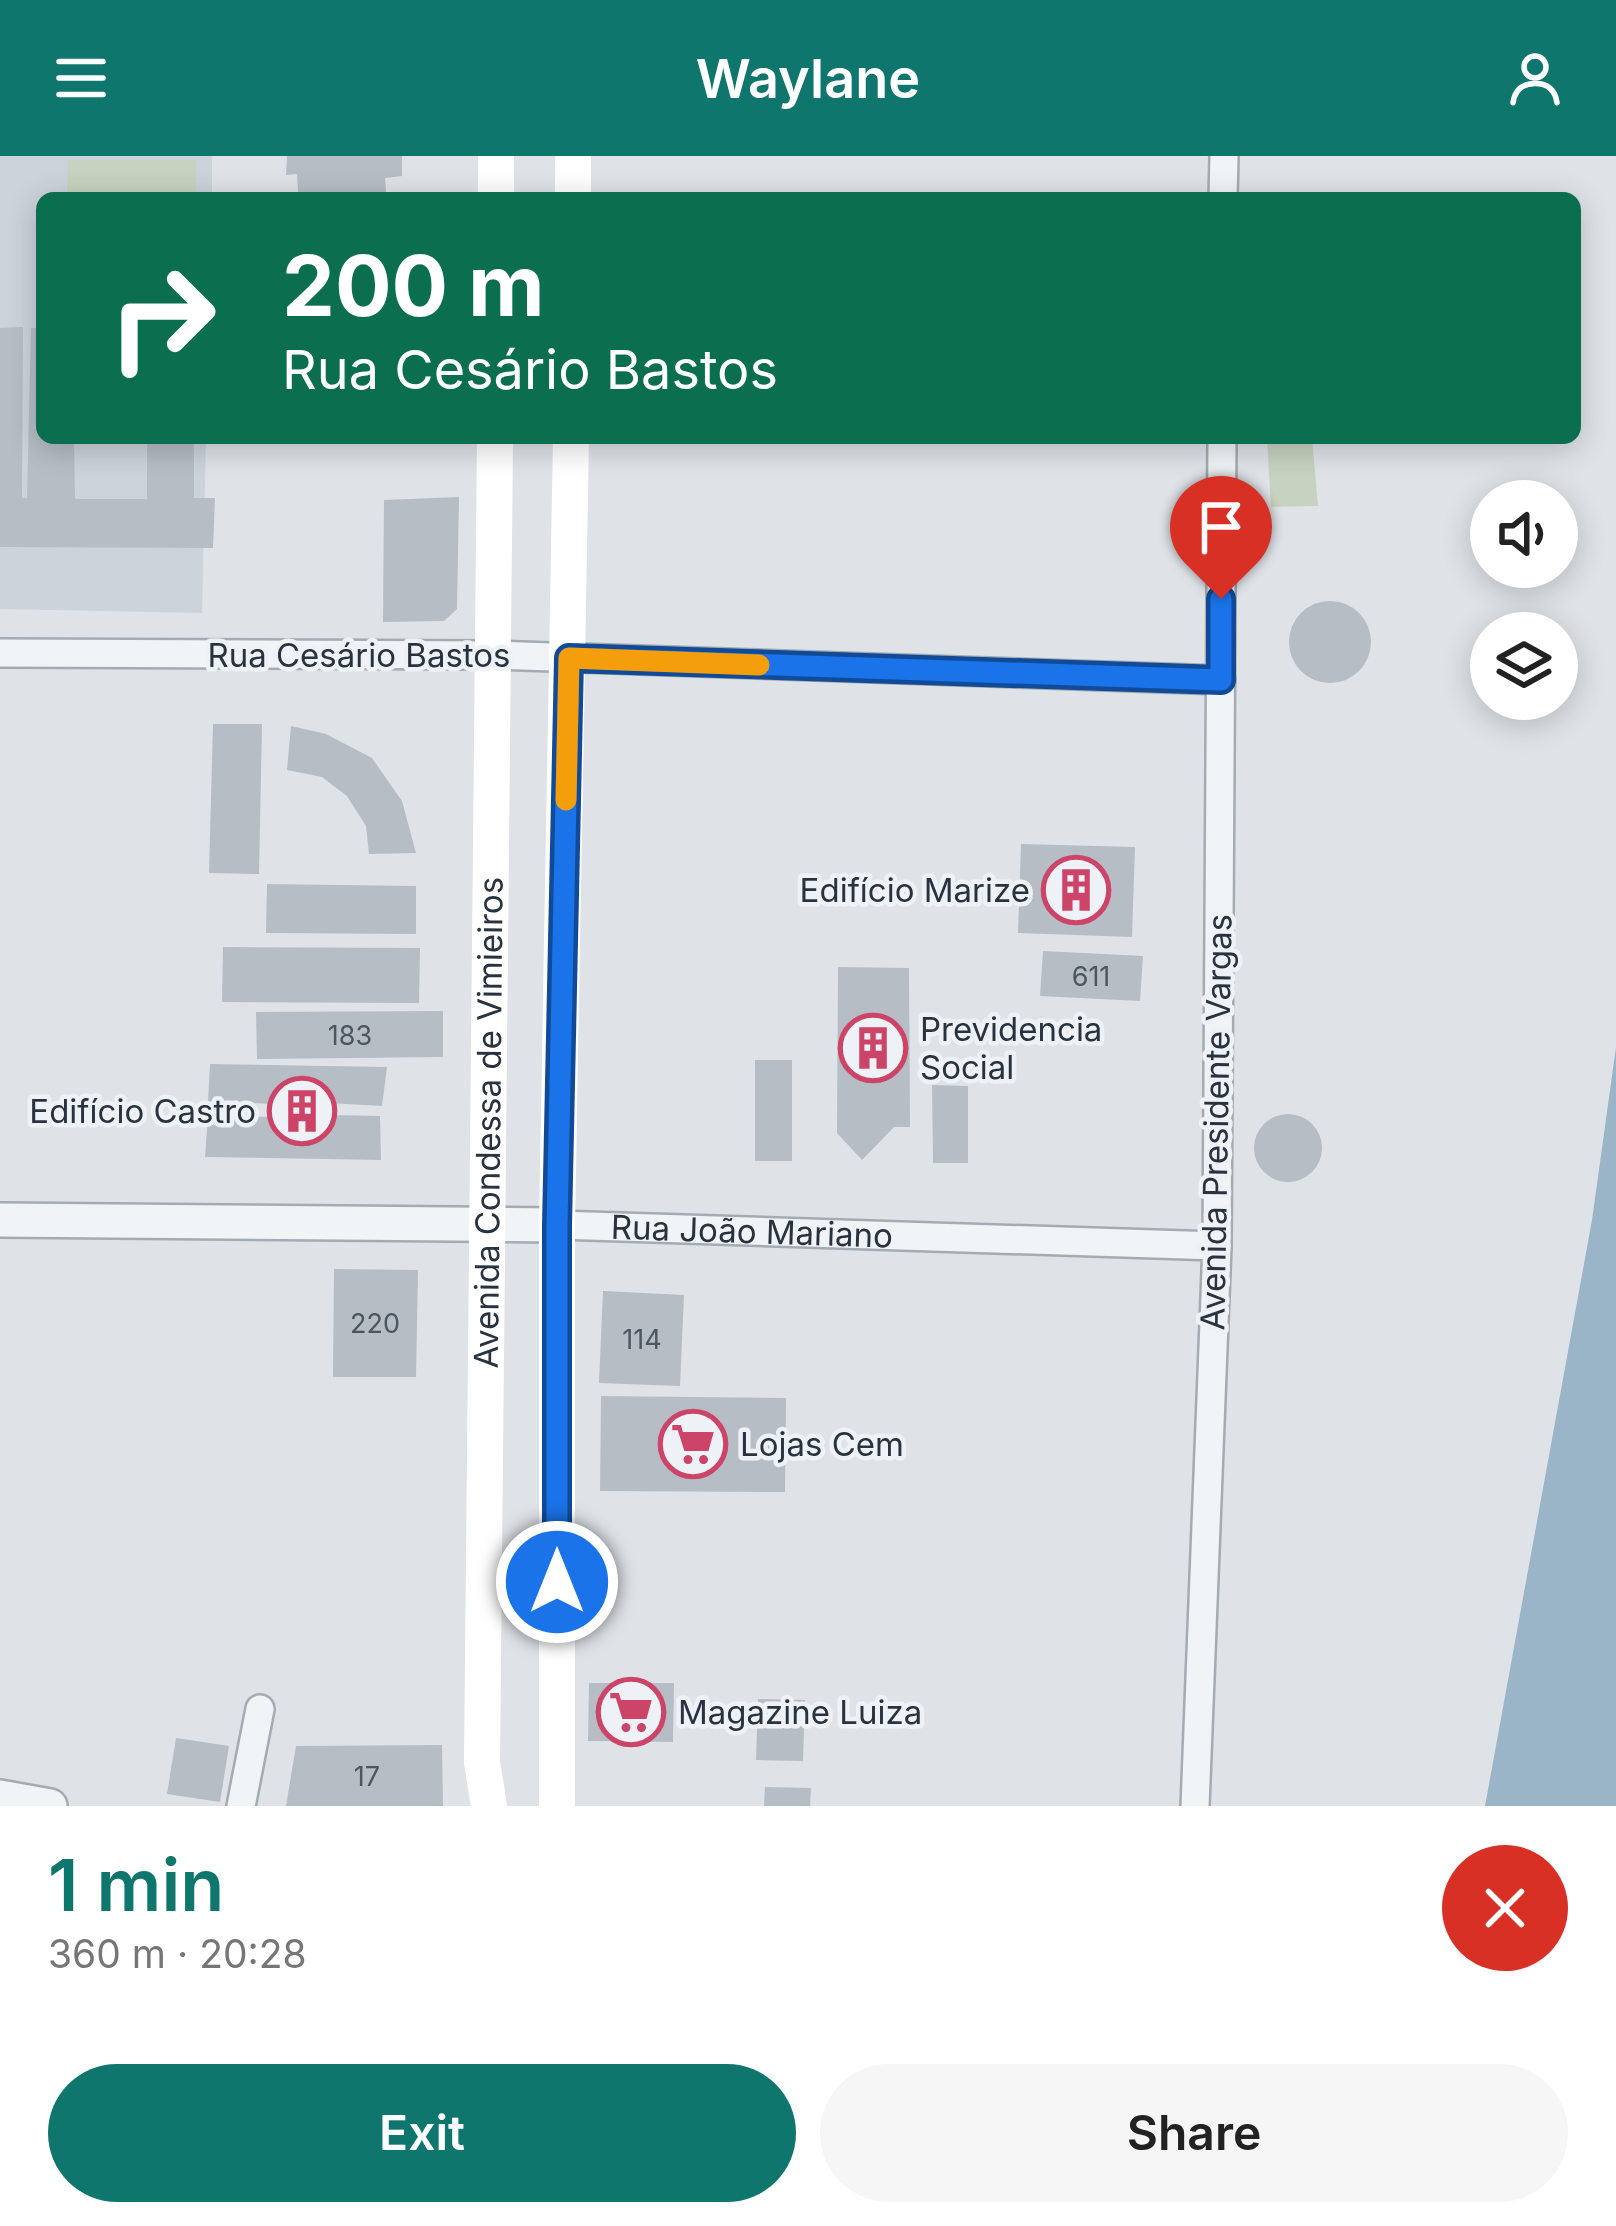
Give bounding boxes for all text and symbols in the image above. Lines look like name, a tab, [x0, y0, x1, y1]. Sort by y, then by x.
icon: menu	[48, 45, 114, 111]
icon: person	[1502, 45, 1568, 111]
text: Waylane	[696, 46, 920, 111]
text: 200 m	[282, 235, 545, 336]
icon: right	[84, 240, 240, 396]
text: Rua Cesário Bastos	[282, 337, 778, 402]
pin	[1170, 476, 1272, 599]
map controls	[1470, 480, 1578, 720]
button: sound	[1470, 480, 1578, 588]
icon: arrive	[1188, 494, 1254, 560]
button: layers	[1470, 612, 1578, 720]
street label: Rua Cesário Bastos	[207, 635, 511, 675]
building icon: Edifício Marize	[1041, 855, 1111, 925]
place label: Edifício Marize	[800, 870, 1030, 910]
street label: Avenida Condessa de Vimieiros	[466, 877, 511, 1369]
street label: Avenida Presidente Vargas	[1192, 913, 1240, 1331]
house number: 611	[1072, 960, 1110, 993]
place label: Previdencia Social	[920, 1009, 1102, 1087]
building icon: Previdencia Social	[838, 1013, 908, 1083]
house number: 183	[328, 1019, 372, 1052]
building icon: Edifício Castro	[267, 1076, 337, 1146]
place label: Edifício Castro	[29, 1091, 256, 1131]
street label: Rua João Mariano	[610, 1207, 894, 1256]
house number: 220	[350, 1307, 400, 1340]
house number: 114	[622, 1323, 662, 1356]
supermarket icon: Lojas Cem	[658, 1409, 728, 1479]
place label: Lojas Cem	[740, 1424, 904, 1464]
position arrow	[494, 1519, 620, 1645]
supermarket icon: Magazine Luiza	[596, 1677, 666, 1747]
place label: Magazine Luiza	[678, 1692, 922, 1732]
house number: 17	[354, 1760, 380, 1793]
text: 1 min	[48, 1841, 224, 1928]
button: close	[1442, 1845, 1568, 1971]
text: 360 m · 20:28	[48, 1930, 307, 1977]
button: Exit	[48, 2064, 796, 2202]
button: Share	[820, 2064, 1568, 2202]

